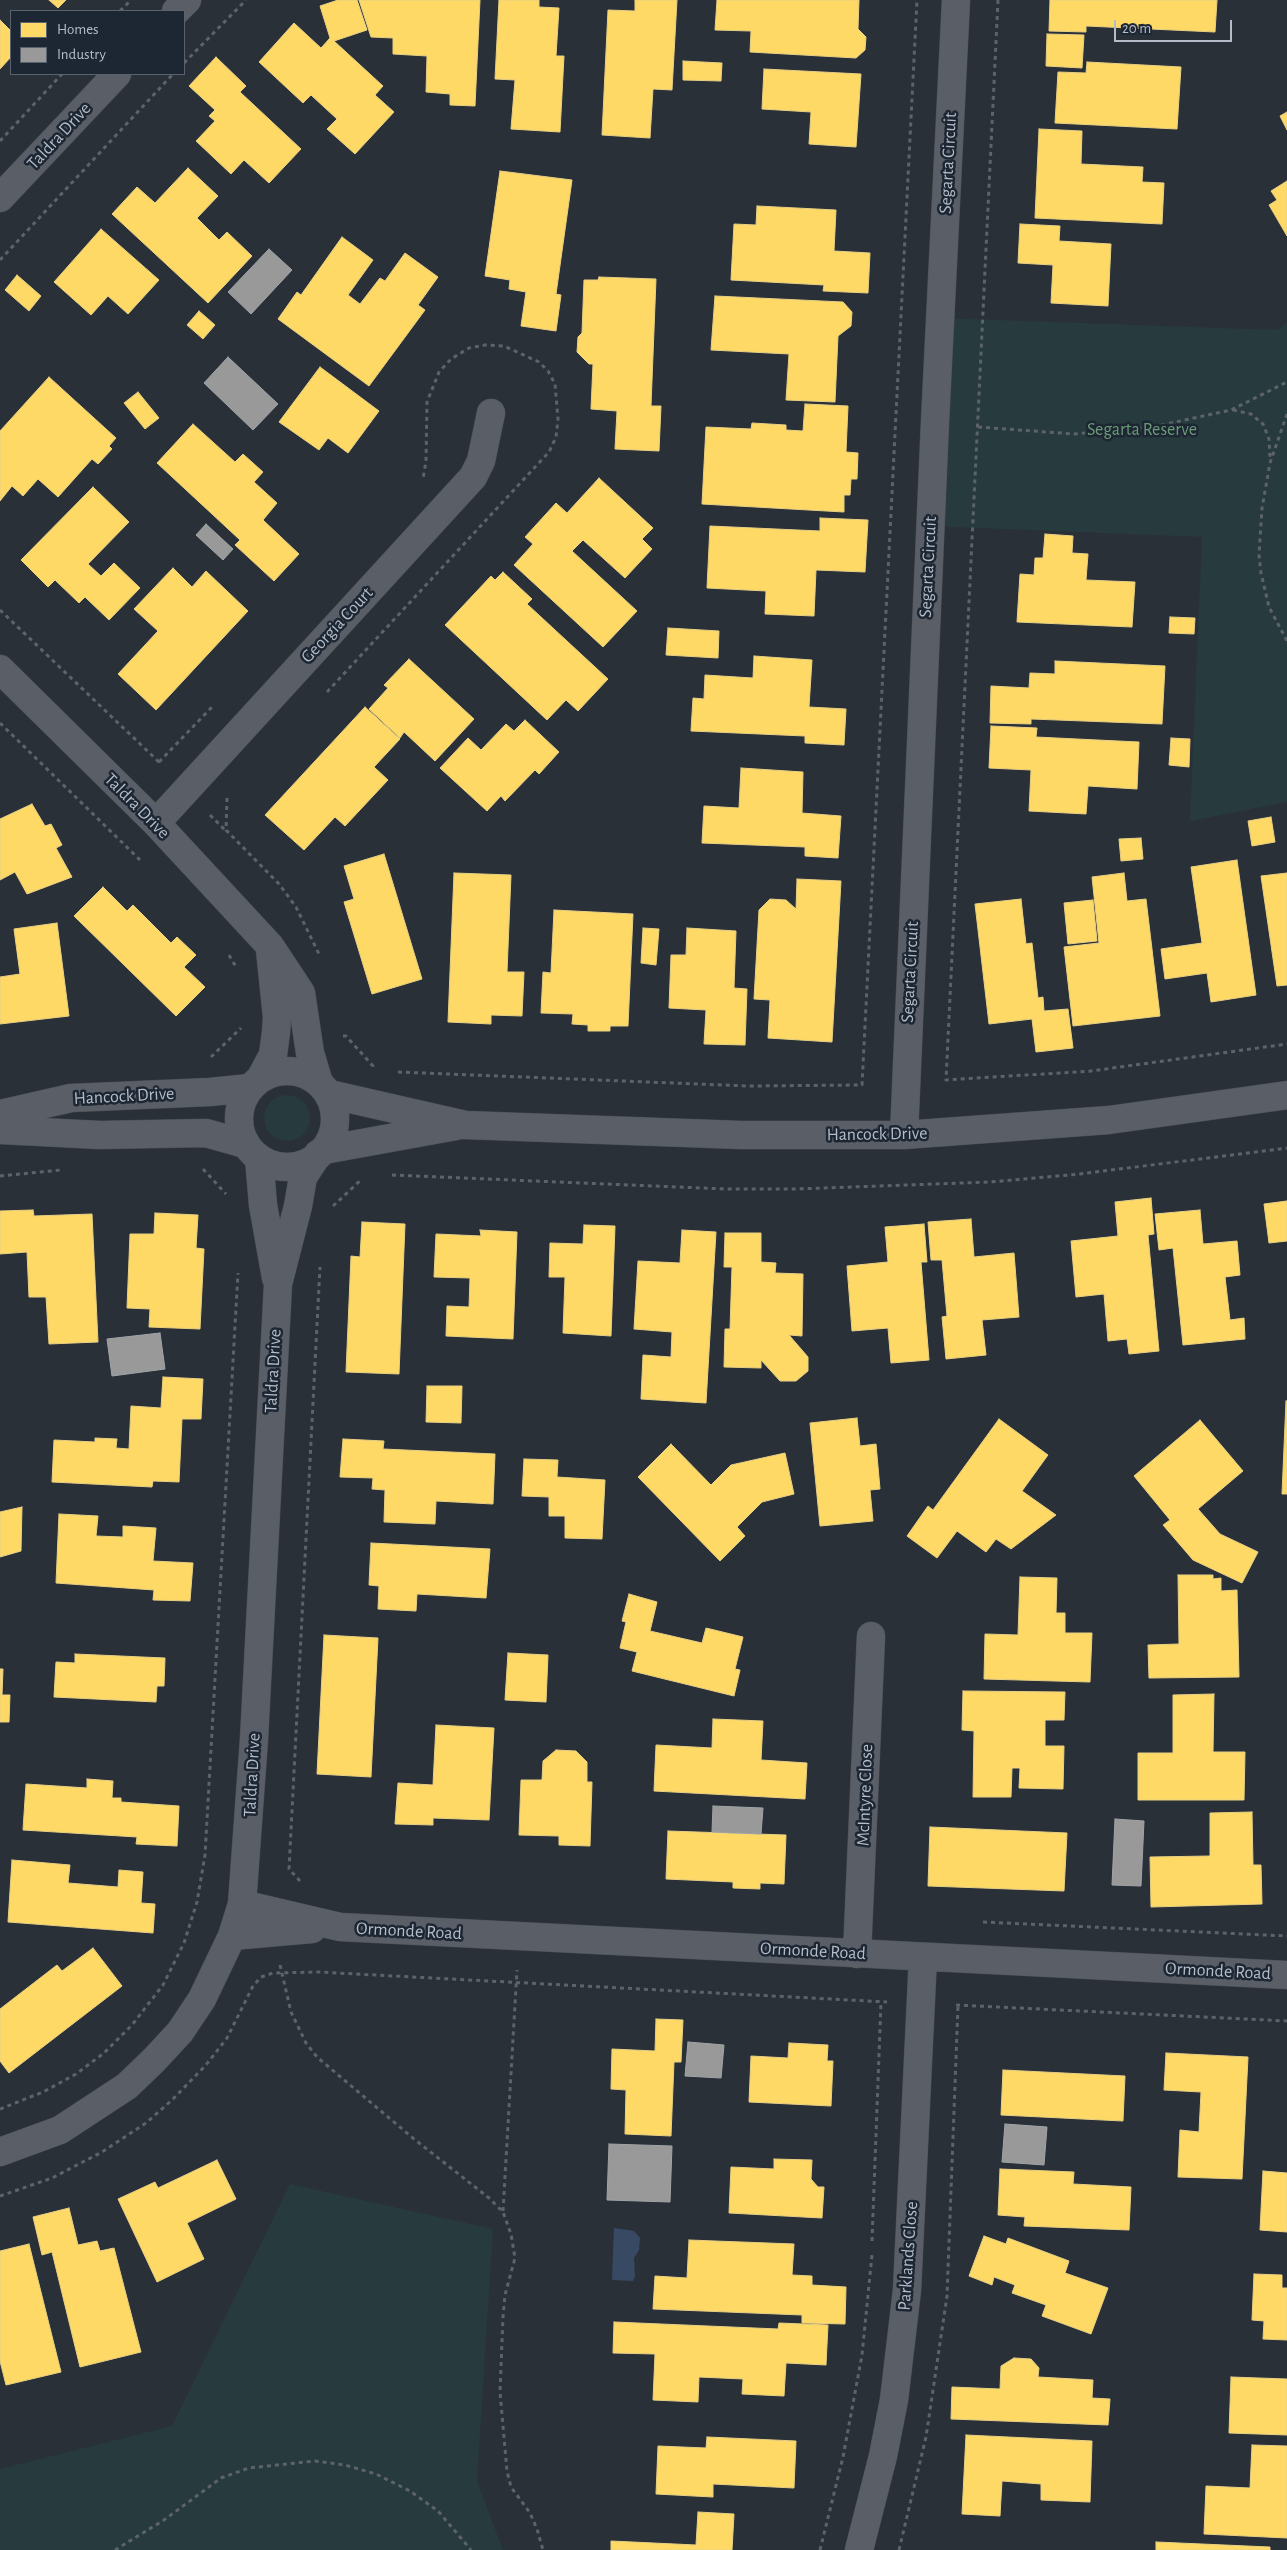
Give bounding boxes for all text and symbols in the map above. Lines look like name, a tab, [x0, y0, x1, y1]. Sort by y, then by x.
legend	[10, 10, 185, 75]
scale bar	[1117, 10, 1234, 42]
text: 20 m	[1122, 21, 1151, 36]
text: Homes	[57, 22, 99, 37]
text: Industry	[57, 47, 106, 62]
street label: Taldra Drive	[22, 98, 96, 174]
street label: Segarta Circuit	[935, 112, 961, 214]
park label: Segarta Reserve	[1087, 419, 1197, 441]
street label: Segarta Circuit	[915, 516, 941, 618]
street label: Georgia Court	[296, 583, 378, 667]
street label: Taldra Drive	[100, 769, 174, 843]
street label: Segarta Circuit	[897, 921, 923, 1023]
street label: Hancock Drive	[73, 1083, 175, 1109]
street label: Hancock Drive	[826, 1122, 928, 1146]
street label: Taldra Drive	[260, 1328, 286, 1414]
street label: Taldra Drive	[239, 1732, 265, 1818]
street label: McIntyre Close	[852, 1744, 878, 1846]
street label: Ormonde Road	[356, 1917, 462, 1945]
street label: Ormonde Road	[760, 1937, 866, 1965]
street label: Ormonde Road	[1165, 1957, 1271, 1985]
street label: Parklands Close	[893, 2201, 923, 2311]

